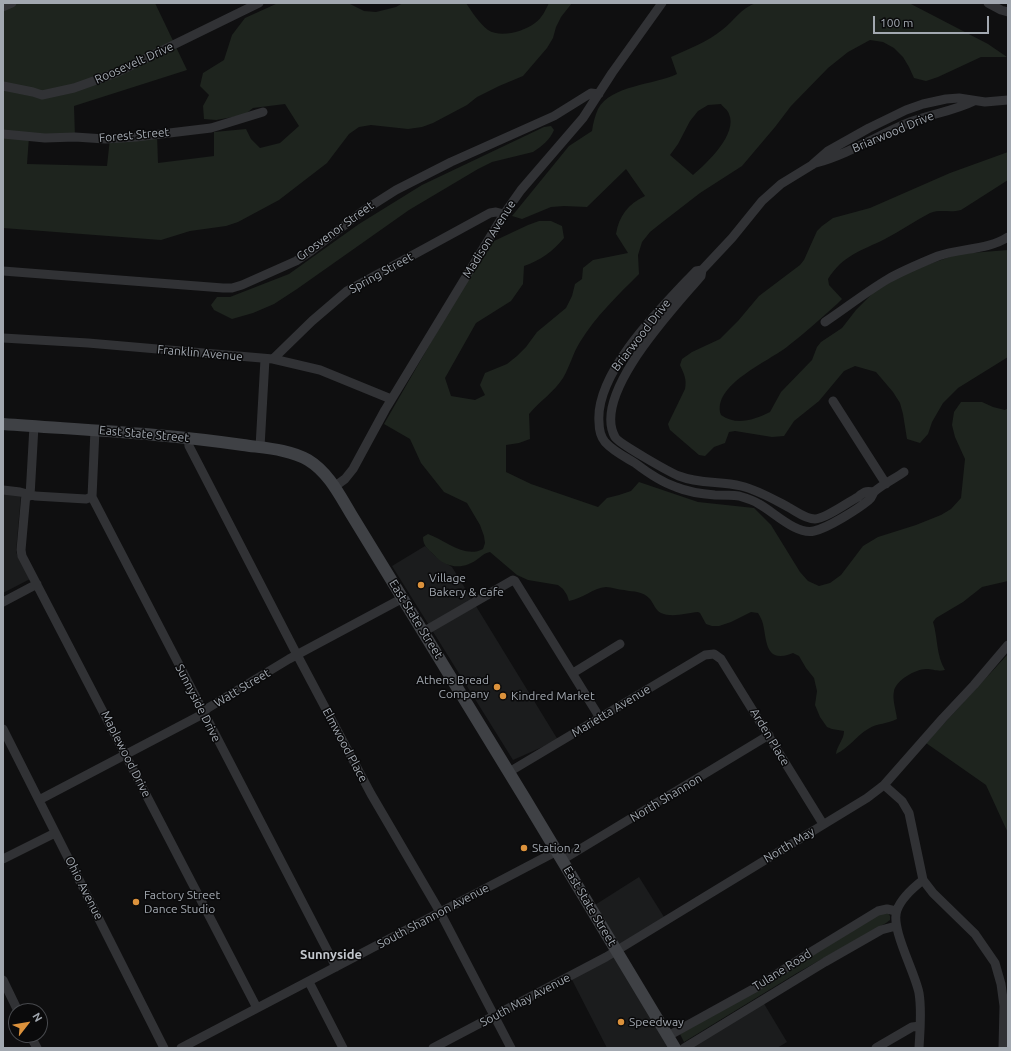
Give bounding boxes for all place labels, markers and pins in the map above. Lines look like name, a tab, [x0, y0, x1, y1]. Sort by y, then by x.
place label: Village Bakery & Cafe	[429, 571, 504, 599]
marker: Village Bakery & Cafe	[416, 580, 426, 590]
place label: Athens Bread Company	[416, 673, 489, 701]
marker: Athens Bread Company	[492, 682, 502, 692]
place label: Kindred Market	[511, 689, 595, 703]
marker: Kindred Market	[498, 691, 508, 701]
place label: Station 2	[532, 841, 580, 855]
marker: Station 2	[519, 843, 529, 853]
place label: Factory Street Dance Studio	[144, 888, 220, 916]
marker: Factory Street Dance Studio	[131, 897, 141, 907]
place label: Speedway	[629, 1015, 684, 1029]
marker: Speedway	[616, 1017, 626, 1027]

